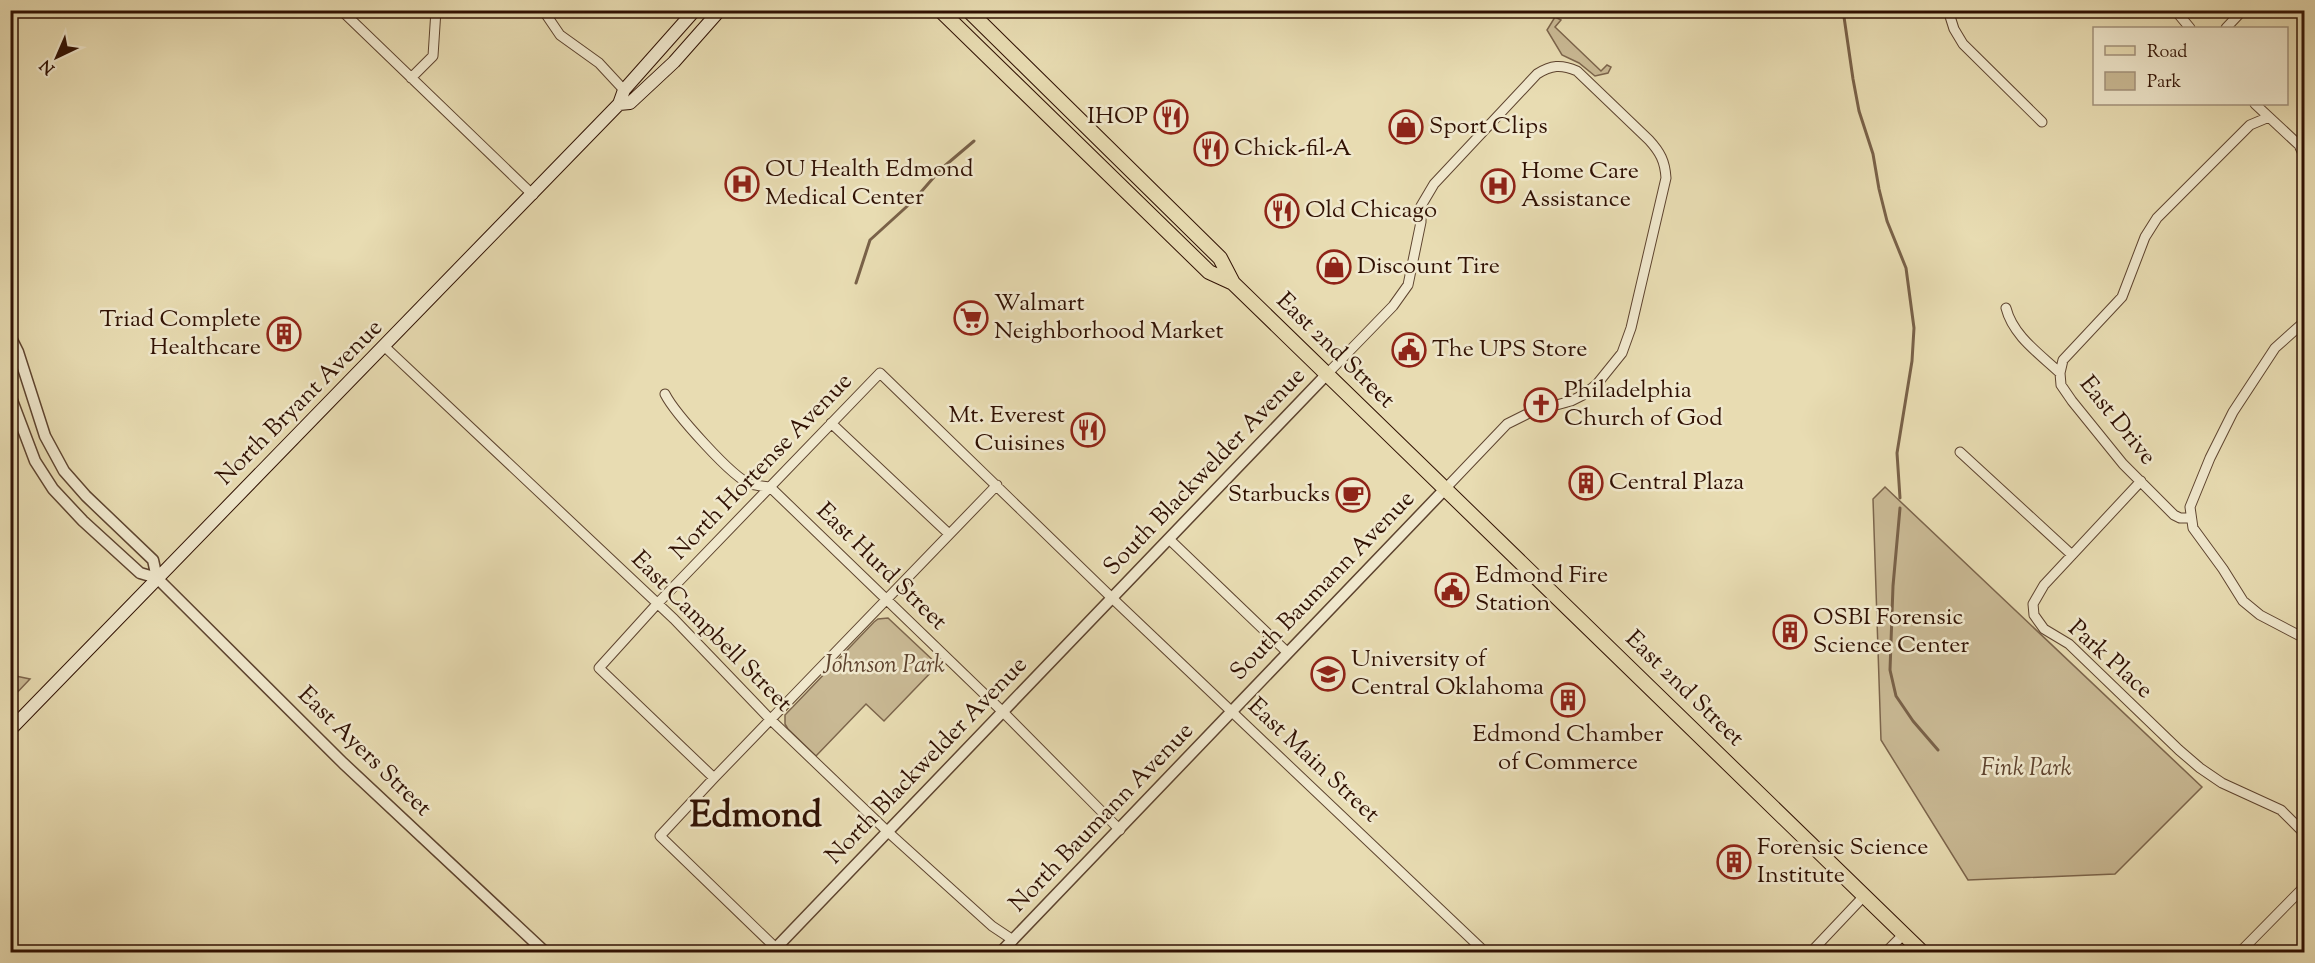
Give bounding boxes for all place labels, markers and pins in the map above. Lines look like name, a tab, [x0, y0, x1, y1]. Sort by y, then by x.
restaurant icon: IHOP	[1153, 99, 1189, 135]
place label: IHOP	[1087, 100, 1148, 134]
shop icon: Sport Clips	[1388, 109, 1424, 145]
place label: Sport Clips	[1429, 110, 1548, 144]
restaurant icon: Chick-fil-A	[1193, 131, 1229, 167]
place label: Chick-fil-A	[1234, 132, 1352, 166]
place label: OU Health Edmond Medical Center	[765, 153, 974, 215]
place label: Home Care Assistance	[1521, 155, 1639, 217]
hospital icon: OU Health Edmond Medical Center	[724, 166, 760, 202]
hospital icon: Home Care Assistance	[1480, 168, 1516, 204]
restaurant icon: Old Chicago	[1264, 193, 1300, 229]
place label: Old Chicago	[1305, 194, 1437, 228]
shop icon: Discount Tire	[1316, 249, 1352, 285]
place label: Discount Tire	[1357, 250, 1500, 284]
place label: Walmart Neighborhood Market	[994, 287, 1224, 349]
supermarket icon: Walmart Neighborhood Market	[953, 300, 989, 336]
place label: Triad Complete Healthcare	[100, 303, 261, 365]
building icon: Triad Complete Healthcare	[266, 316, 302, 352]
public building icon: The UPS Store	[1391, 332, 1427, 368]
place label: The UPS Store	[1432, 333, 1587, 367]
place label: Philadelphia Church of God	[1564, 374, 1723, 436]
church icon: Philadelphia Church of God	[1523, 387, 1559, 423]
place label: Mt. Everest Cuisines	[948, 399, 1065, 461]
restaurant icon: Mt. Everest Cuisines	[1070, 412, 1106, 448]
building icon: Central Plaza	[1568, 465, 1604, 501]
place label: Central Plaza	[1609, 466, 1744, 500]
cafe icon: Starbucks	[1335, 477, 1371, 513]
place label: Starbucks	[1228, 478, 1330, 512]
place label: Edmond Fire Station	[1475, 559, 1608, 621]
public building icon: Edmond Fire Station	[1434, 572, 1470, 608]
place label: OSBI Forensic Science Center	[1813, 601, 1969, 663]
building icon: OSBI Forensic Science Center	[1772, 614, 1808, 650]
place label: University of Central Oklahoma	[1351, 643, 1544, 705]
school or university icon: University of Central Oklahoma	[1310, 656, 1346, 692]
building icon: Edmond Chamber of Commerce	[1550, 682, 1586, 718]
place label: Edmond Chamber of Commerce	[1473, 718, 1663, 780]
place label: Forensic Science Institute	[1757, 831, 1929, 893]
building icon: Forensic Science Institute	[1716, 844, 1752, 880]

